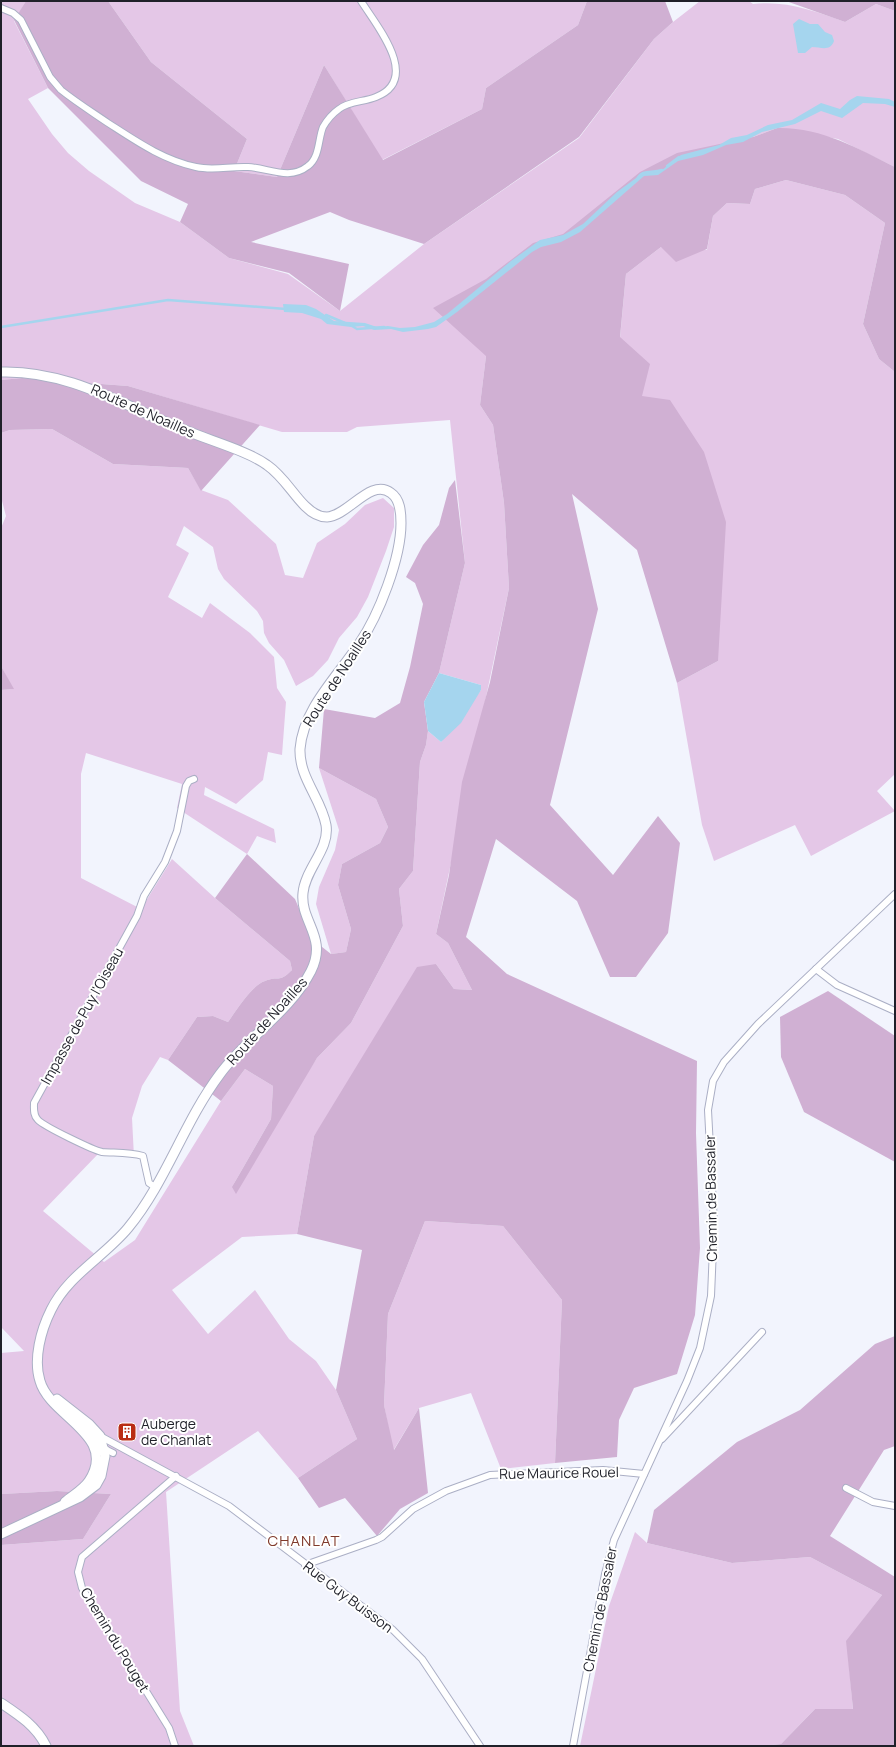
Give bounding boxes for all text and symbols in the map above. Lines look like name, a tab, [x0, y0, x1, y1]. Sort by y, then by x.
street label: Route de Noailles	[88, 379, 198, 442]
street label: Route de Noailles	[298, 626, 375, 730]
street label: Impasse de Puy l'Oiseau	[36, 944, 127, 1088]
street label: Route de Noailles	[222, 973, 311, 1069]
street label: Chemin de Bassaler	[700, 1134, 721, 1262]
place label: Auberge de Chanlat	[141, 1414, 212, 1449]
building icon: Auberge de Chanlat	[116, 1421, 138, 1443]
street label: Rue Maurice Rouel	[499, 1462, 619, 1483]
district label: CHANLAT	[268, 1530, 340, 1551]
street label: Chemin de Bassaler	[578, 1545, 621, 1673]
street label: Rue Guy Buisson	[299, 1557, 397, 1637]
street label: Chemin du Pouget	[77, 1584, 154, 1696]

